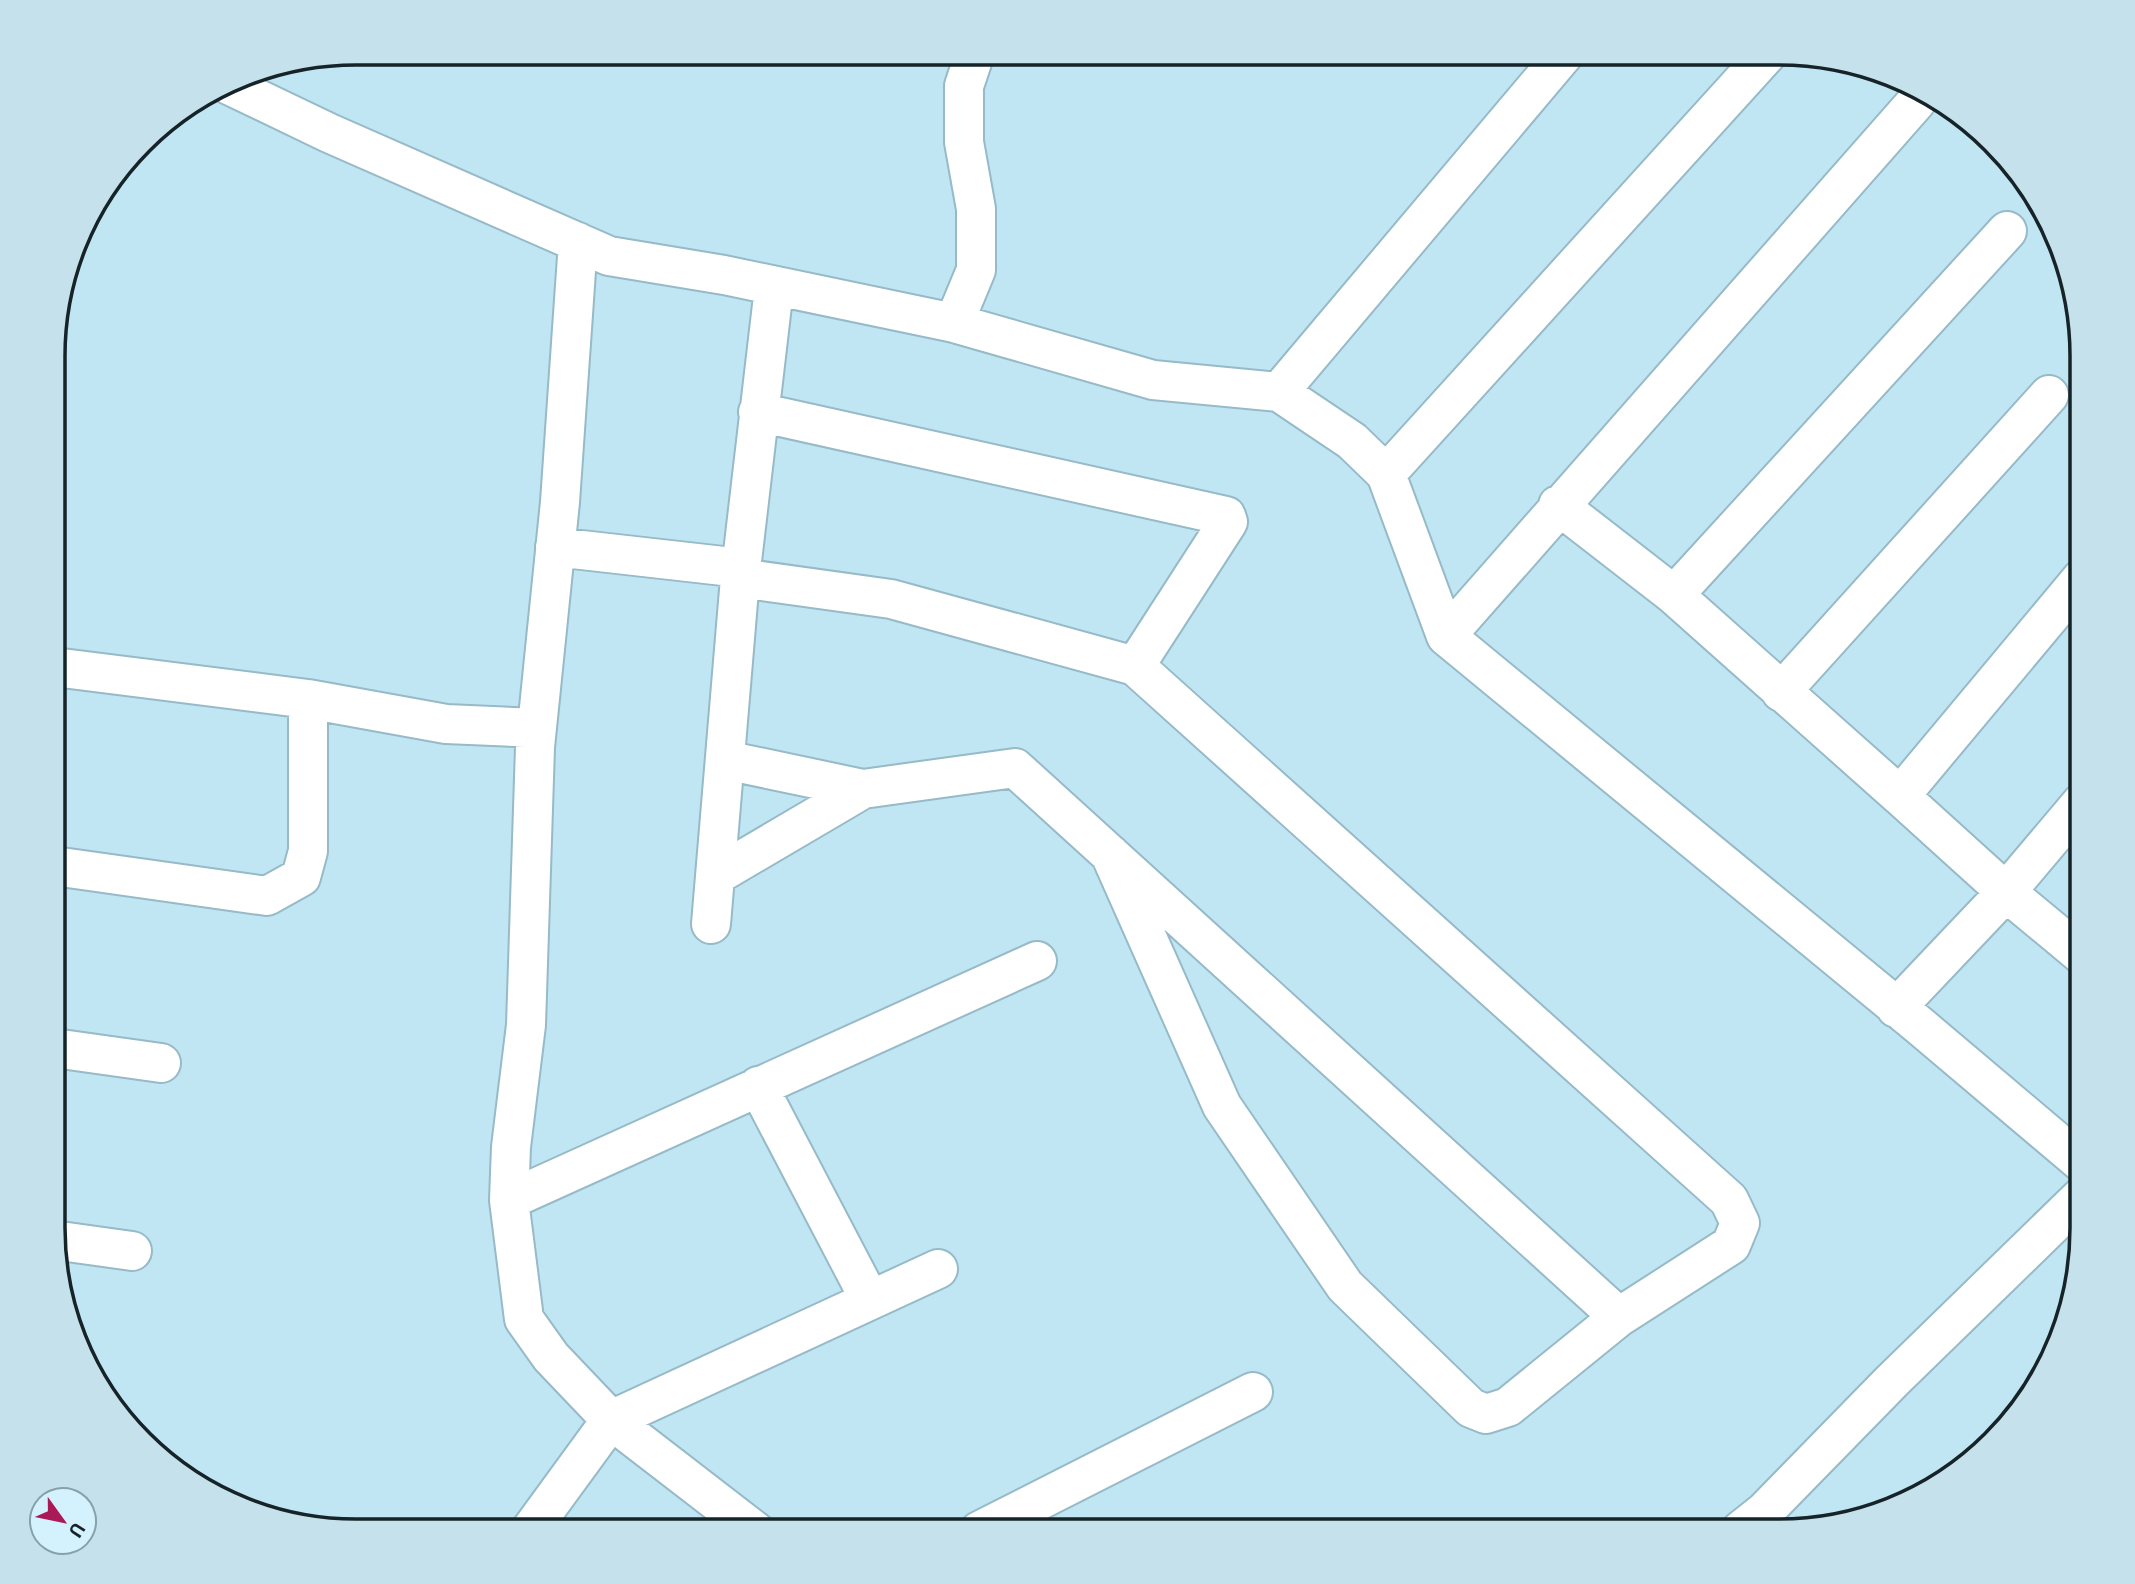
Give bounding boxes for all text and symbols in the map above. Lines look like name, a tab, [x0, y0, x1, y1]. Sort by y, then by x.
north arrow	[28, 1486, 98, 1556]
text: U	[64, 1518, 90, 1542]

